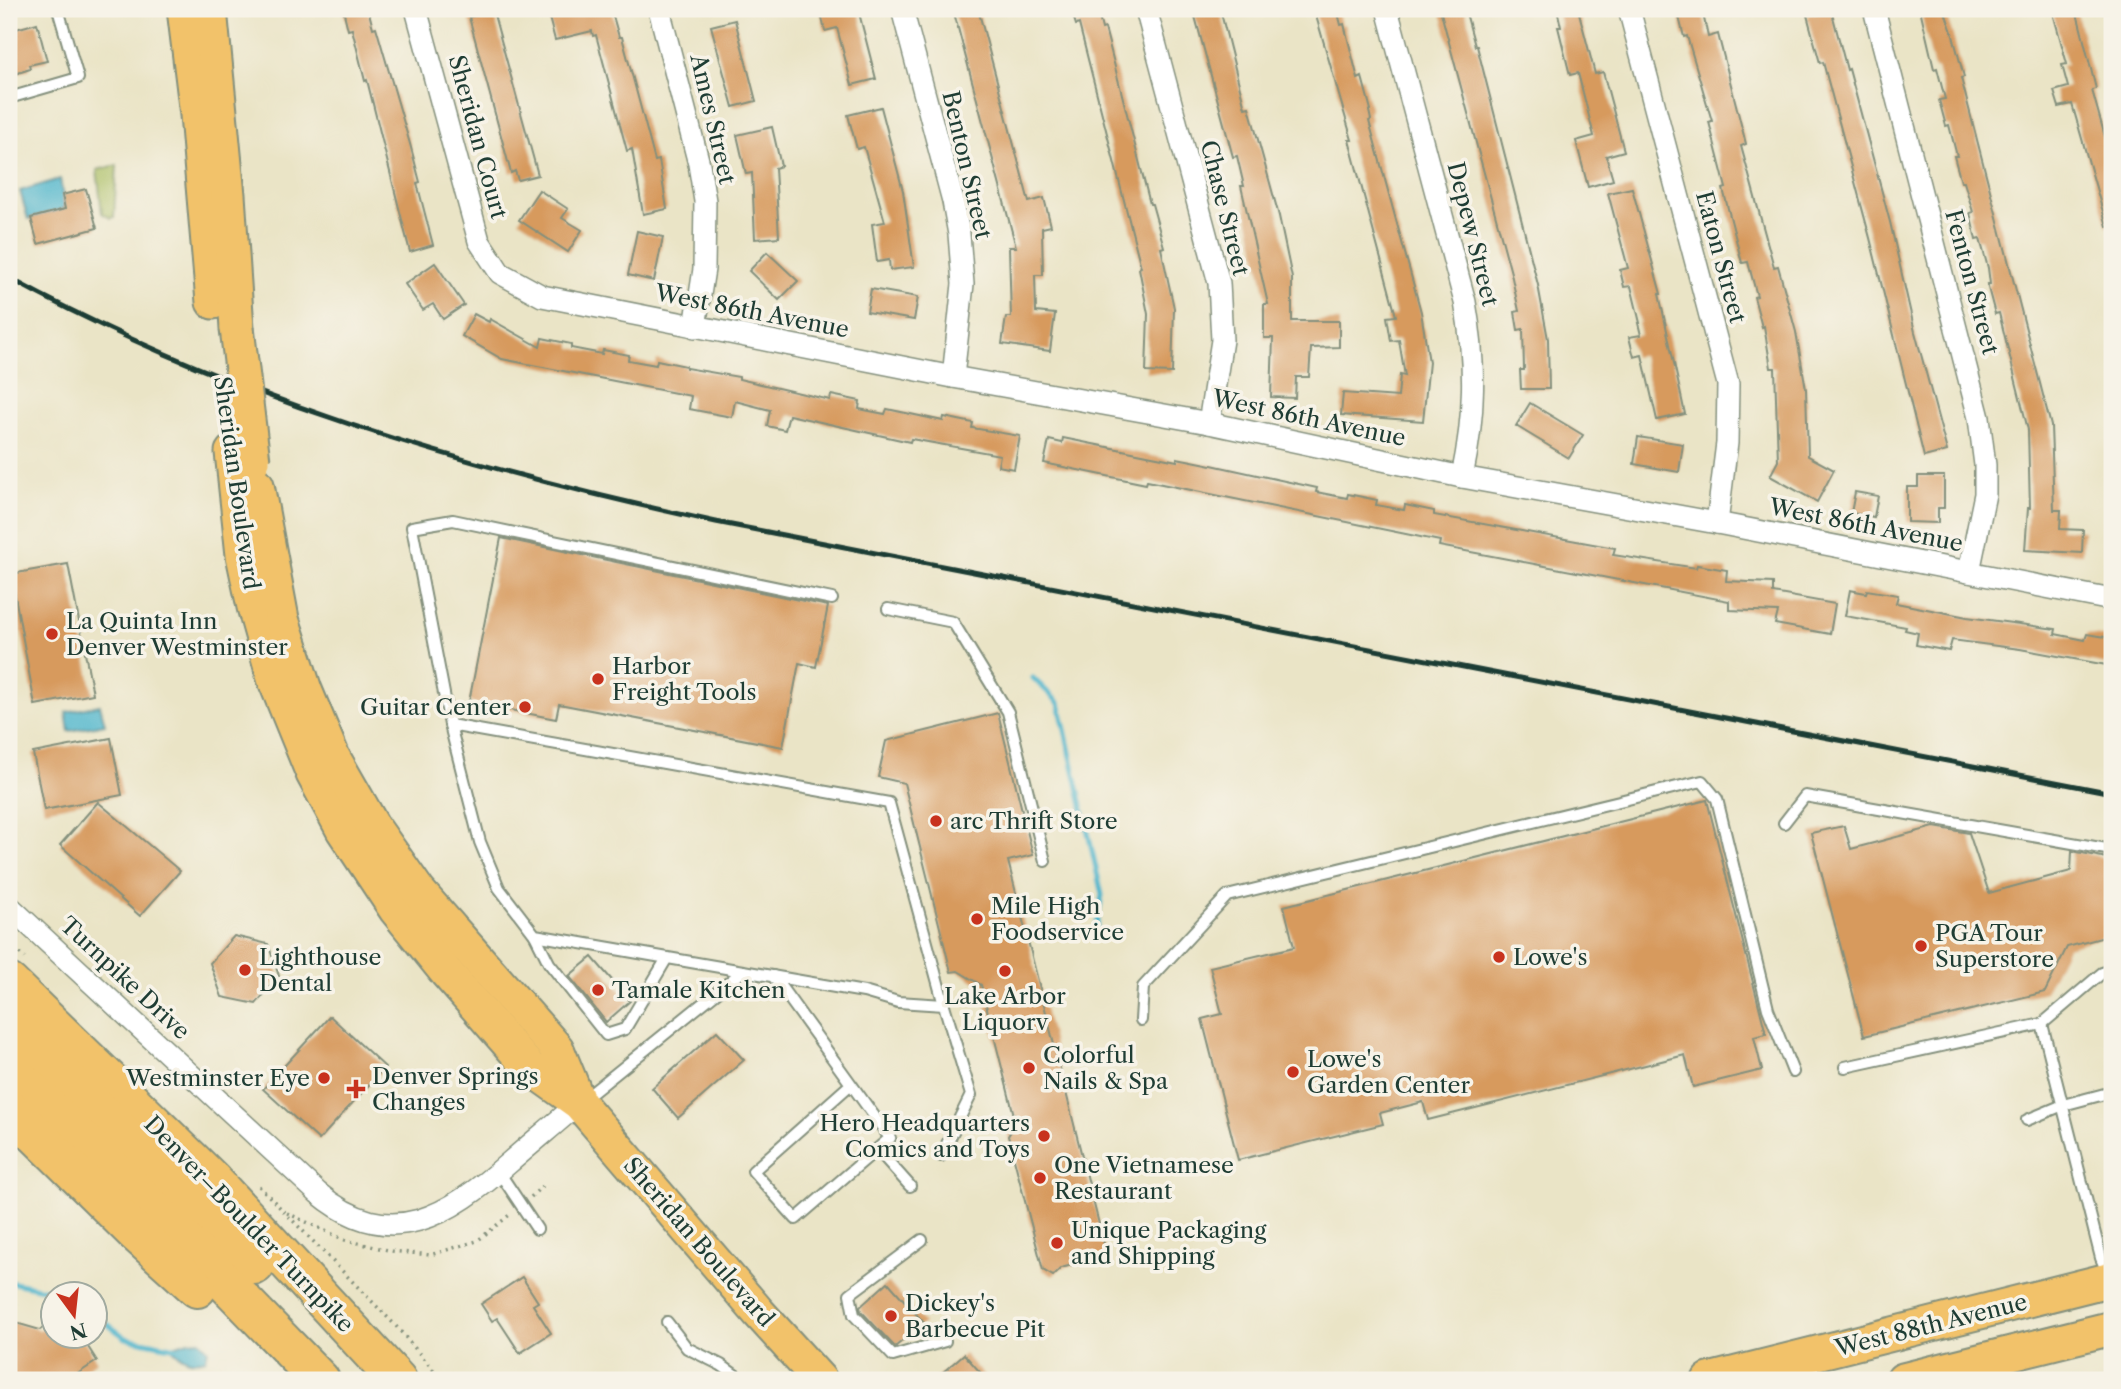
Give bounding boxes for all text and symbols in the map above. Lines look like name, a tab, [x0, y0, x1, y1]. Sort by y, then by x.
street label: Ames Street	[684, 50, 742, 187]
street label: Sheridan Court	[443, 52, 513, 222]
street label: Benton Street	[936, 88, 998, 242]
street label: Chase Street	[1195, 137, 1255, 279]
street label: Depew Street	[1442, 159, 1504, 309]
street label: Eaton Street	[1690, 188, 1752, 326]
street label: Fenton Street	[1939, 206, 2005, 358]
street label: West 86th Avenue	[652, 278, 851, 344]
street label: Sheridan Boulevard	[208, 374, 266, 592]
street label: West 86th Avenue	[1209, 384, 1408, 452]
street label: West 86th Avenue	[1766, 492, 1965, 558]
place label: La Quinta Inn Denver Westminster	[66, 607, 288, 661]
marker: La Quinta Inn Denver Westminster	[44, 626, 60, 642]
place label: Harbor Freight Tools	[612, 652, 756, 706]
marker: Harbor Freight Tools	[590, 671, 606, 687]
place label: Guitar Center	[360, 693, 511, 721]
marker: Guitar Center	[517, 699, 533, 715]
place label: arc Thrift Store	[950, 807, 1118, 835]
marker: arc Thrift Store	[928, 813, 944, 829]
place label: Mile High Foodservice	[991, 892, 1124, 946]
street label: Turnpike Drive	[54, 911, 196, 1045]
marker: Mile High Foodservice	[969, 911, 985, 927]
place label: PGA Tour Superstore	[1935, 919, 2054, 973]
marker: PGA Tour Superstore	[1913, 938, 1929, 954]
place label: Lighthouse Dental	[259, 943, 381, 997]
place label: Lowe's	[1513, 943, 1587, 971]
marker: Lowe's	[1491, 949, 1507, 965]
marker: Lighthouse Dental	[237, 962, 253, 978]
marker: Lake Arbor Liquorv	[997, 963, 1013, 979]
place label: Tamale Kitchen	[612, 976, 785, 1004]
marker: Tamale Kitchen	[590, 982, 606, 998]
place label: Lake Arbor Liquorv	[944, 982, 1066, 1036]
place label: Colorful Nails & Spa	[1043, 1041, 1169, 1095]
place label: Lowe's Garden Center	[1307, 1045, 1470, 1099]
marker: Colorful Nails & Spa	[1021, 1060, 1037, 1076]
place label: Denver Springs Changes	[372, 1062, 539, 1116]
place label: Westminster Eye	[125, 1064, 310, 1092]
marker: Lowe's Garden Center	[1285, 1064, 1301, 1080]
marker: Westminster Eye	[316, 1070, 332, 1086]
marker: Denver Springs Changes	[346, 1079, 366, 1099]
place label: Hero Headquarters Comics and Toys	[820, 1109, 1030, 1163]
street label: Denver–Boulder Turnpike	[138, 1110, 360, 1338]
marker: Hero Headquarters Comics and Toys	[1036, 1128, 1052, 1144]
place label: One Vietnamese Restaurant	[1054, 1151, 1234, 1205]
street label: Sheridan Boulevard	[618, 1152, 780, 1332]
marker: One Vietnamese Restaurant	[1032, 1170, 1048, 1186]
place label: Unique Packaging and Shipping	[1071, 1216, 1267, 1270]
marker: Unique Packaging and Shipping	[1049, 1235, 1065, 1251]
north arrow	[38, 1280, 108, 1350]
street label: West 88th Avenue	[1831, 1288, 2030, 1363]
place label: Dickey's Barbecue Pit	[905, 1289, 1045, 1343]
marker: Dickey's Barbecue Pit	[883, 1308, 899, 1324]
text: N	[67, 1318, 89, 1344]

